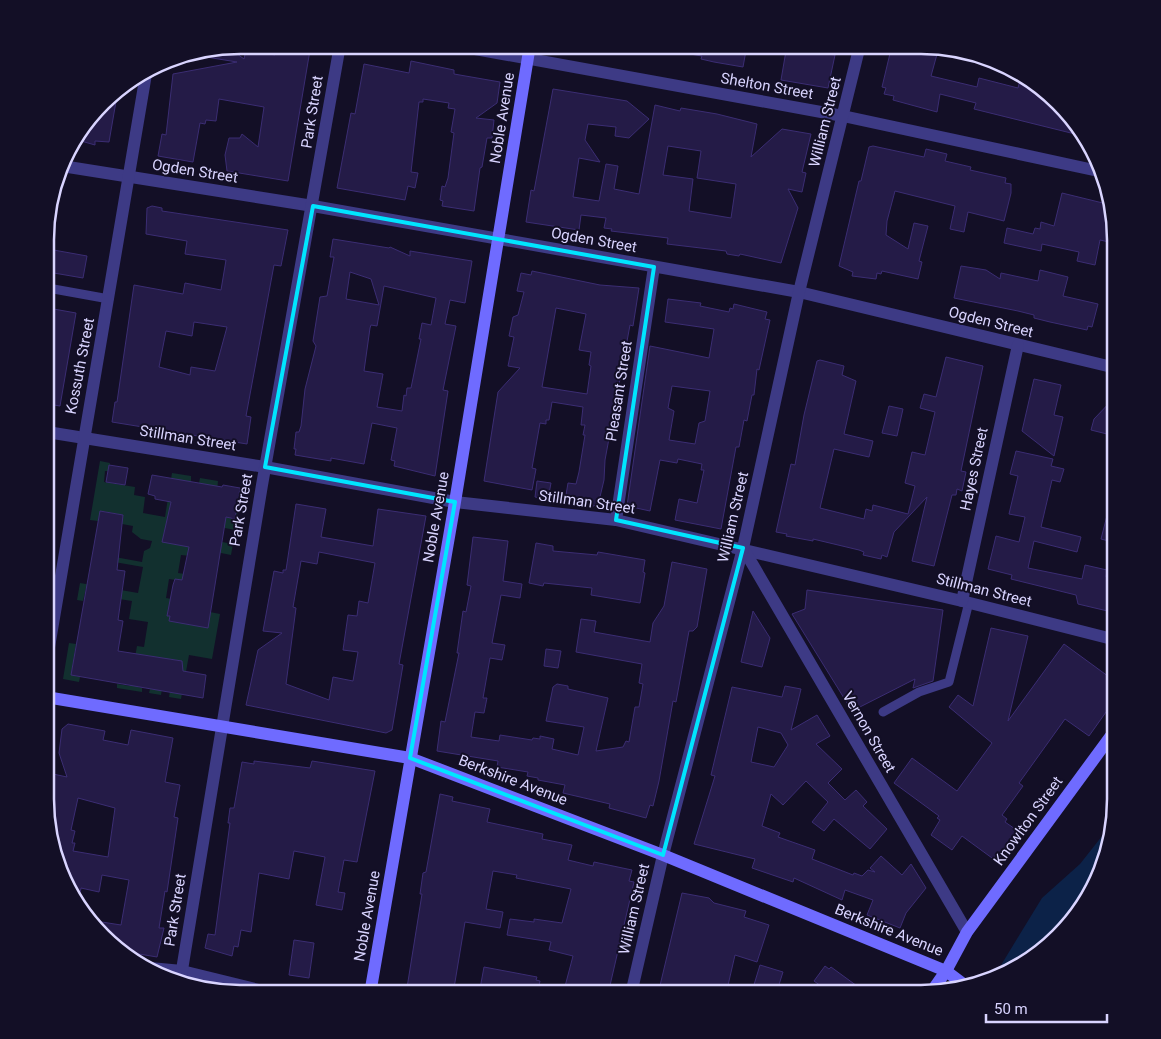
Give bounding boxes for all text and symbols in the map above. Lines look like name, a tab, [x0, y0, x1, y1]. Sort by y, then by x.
street label: Shelton Street	[719, 69, 815, 103]
street label: Noble Avenue	[486, 71, 518, 165]
street label: Park Street	[297, 74, 327, 150]
street label: William Street	[805, 75, 845, 169]
street label: Ogden Street	[151, 155, 239, 187]
street label: Ogden Street	[550, 224, 638, 256]
street label: Ogden Street	[947, 303, 1035, 341]
street label: Kossuth Street	[62, 316, 98, 416]
street label: Pleasant Street	[602, 339, 636, 443]
street label: Stillman Street	[138, 421, 238, 455]
street label: Hayes Street	[956, 426, 992, 512]
street label: Noble Avenue	[419, 470, 453, 564]
street label: William Street	[714, 470, 752, 564]
street label: Park Street	[226, 472, 256, 548]
street label: Stillman Street	[537, 486, 637, 518]
street label: Stillman Street	[934, 569, 1034, 611]
street label: Vernon Street	[839, 688, 900, 776]
street label: Berkshire Avenue	[456, 751, 570, 809]
street label: Knowlton Street	[990, 773, 1066, 869]
street label: William Street	[615, 862, 653, 956]
street label: Noble Avenue	[350, 869, 384, 963]
street label: Park Street	[160, 872, 190, 948]
street label: Berkshire Avenue	[832, 900, 946, 960]
scale bar	[986, 992, 1107, 1024]
text: 50 m	[994, 1000, 1028, 1018]

